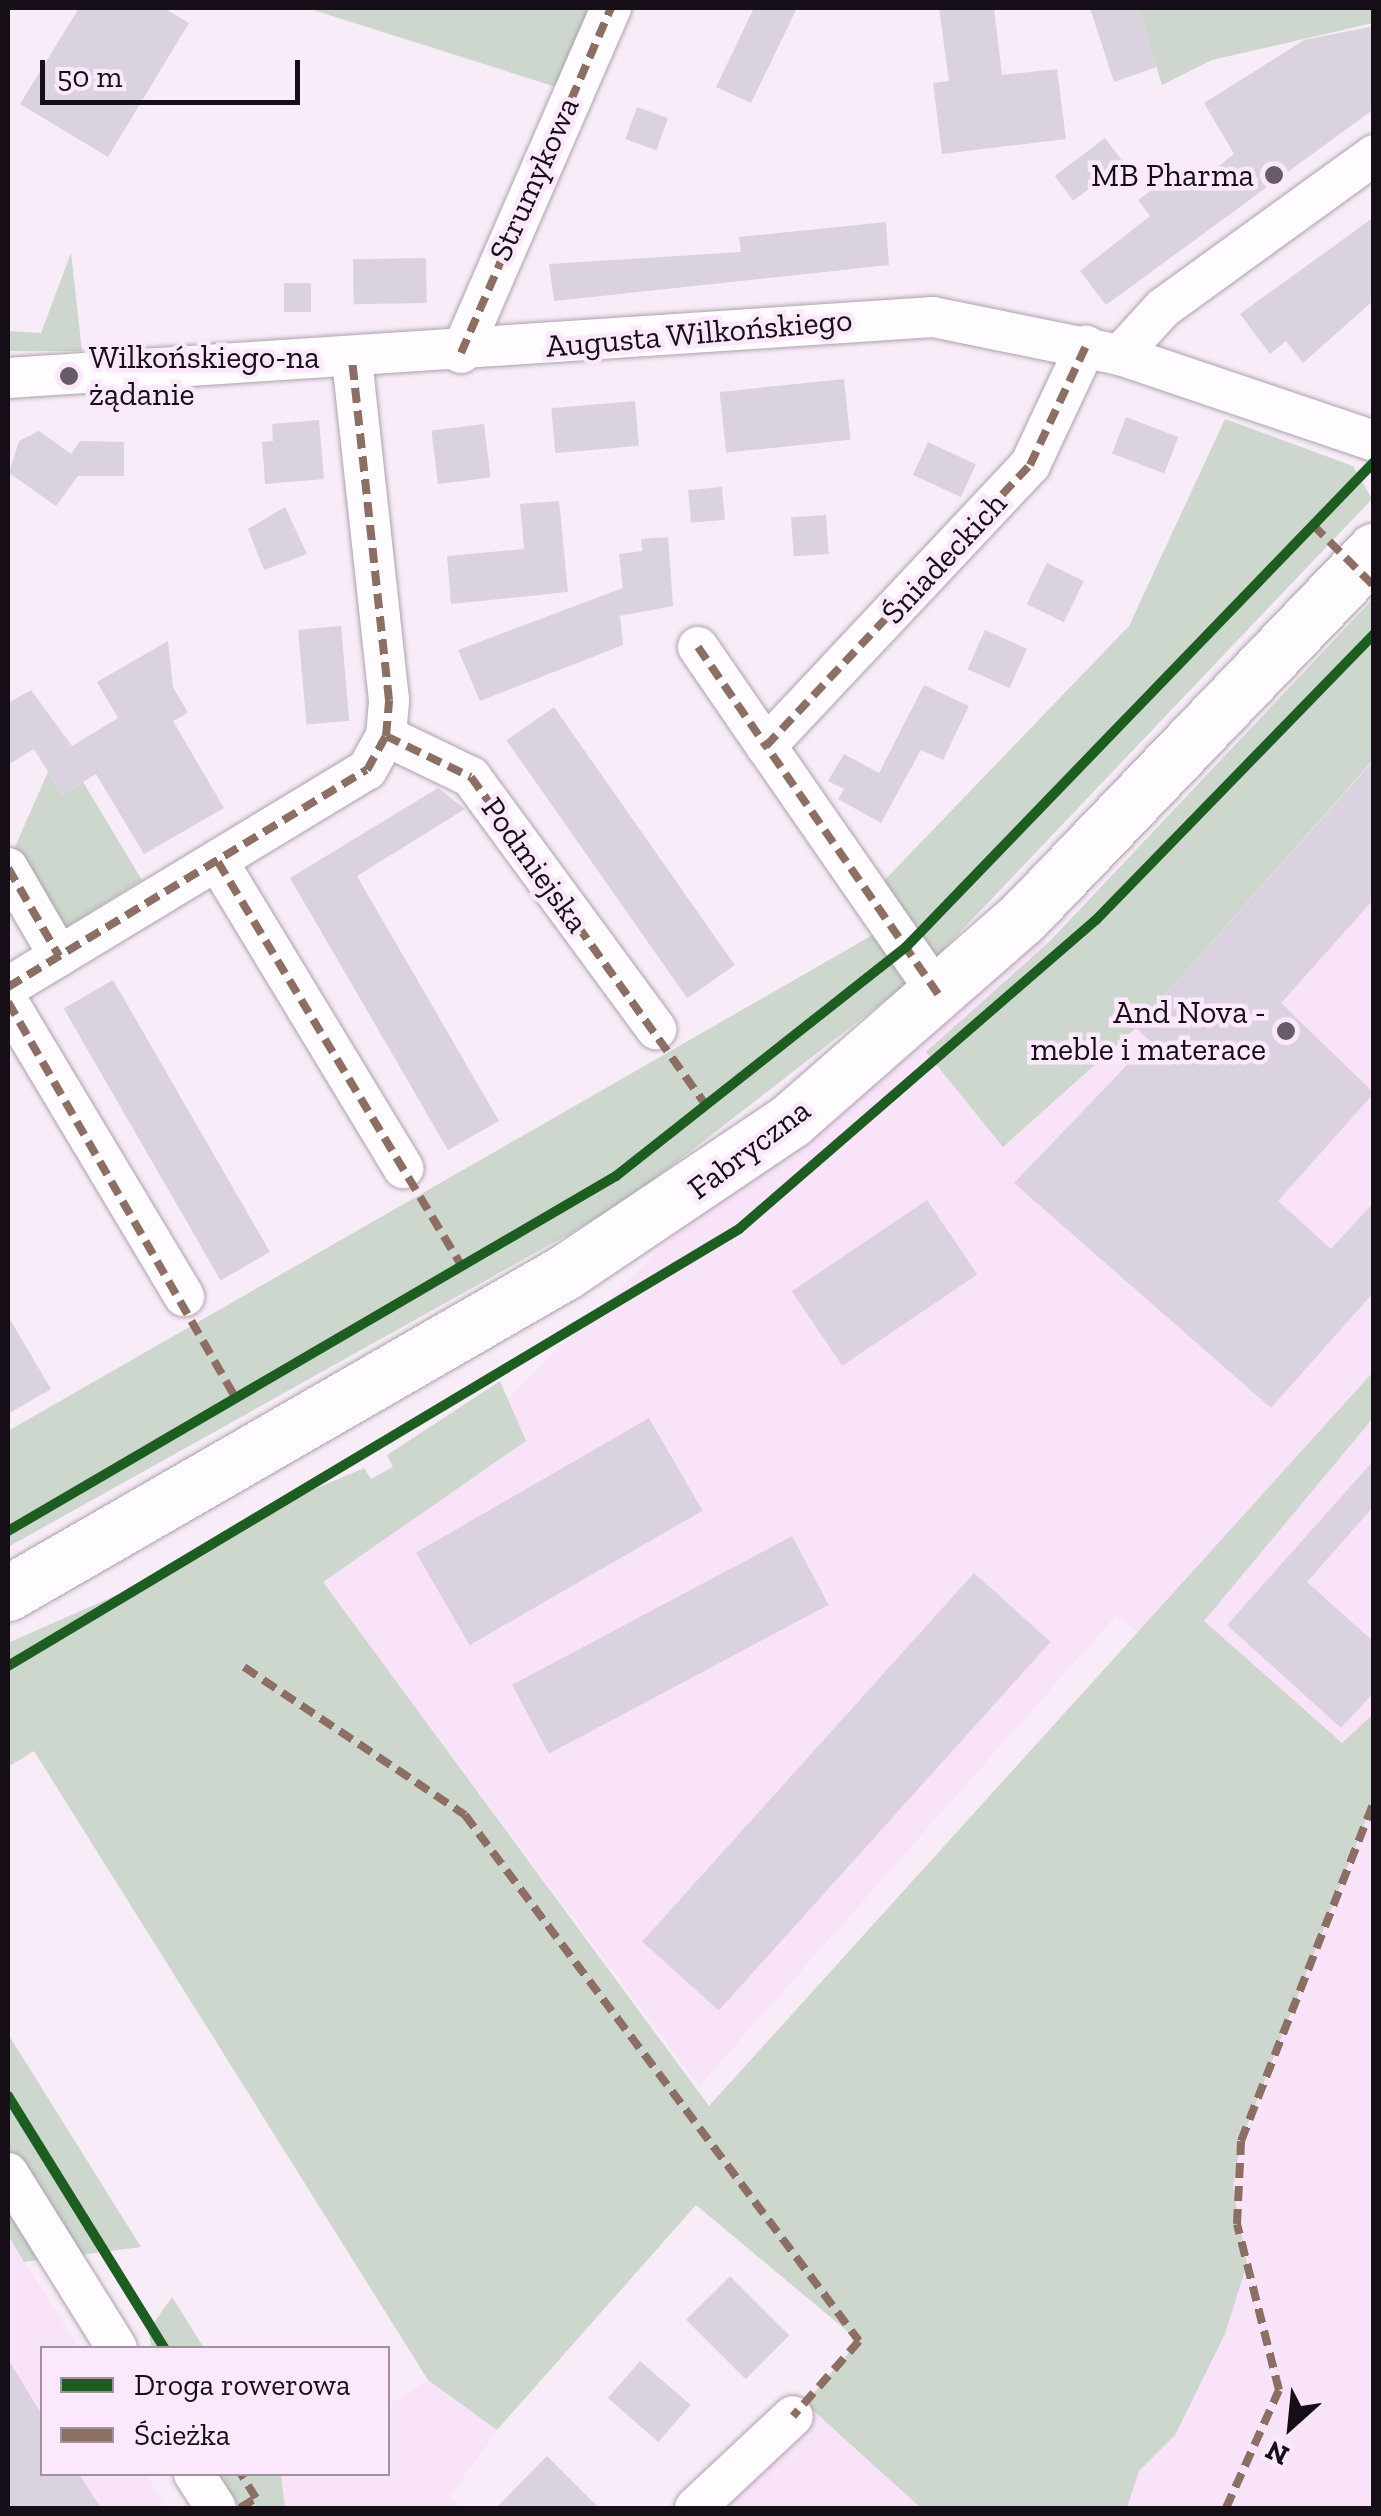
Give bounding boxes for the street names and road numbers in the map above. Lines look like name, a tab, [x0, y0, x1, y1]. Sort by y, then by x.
street label: Strumykowa	[481, 91, 587, 267]
street label: Augusta Wilkońskiego	[544, 300, 854, 366]
street label: Śniadeckich	[874, 484, 1014, 632]
street label: Podmiejska	[473, 790, 597, 940]
street label: Fabryczna	[680, 1091, 818, 1207]

